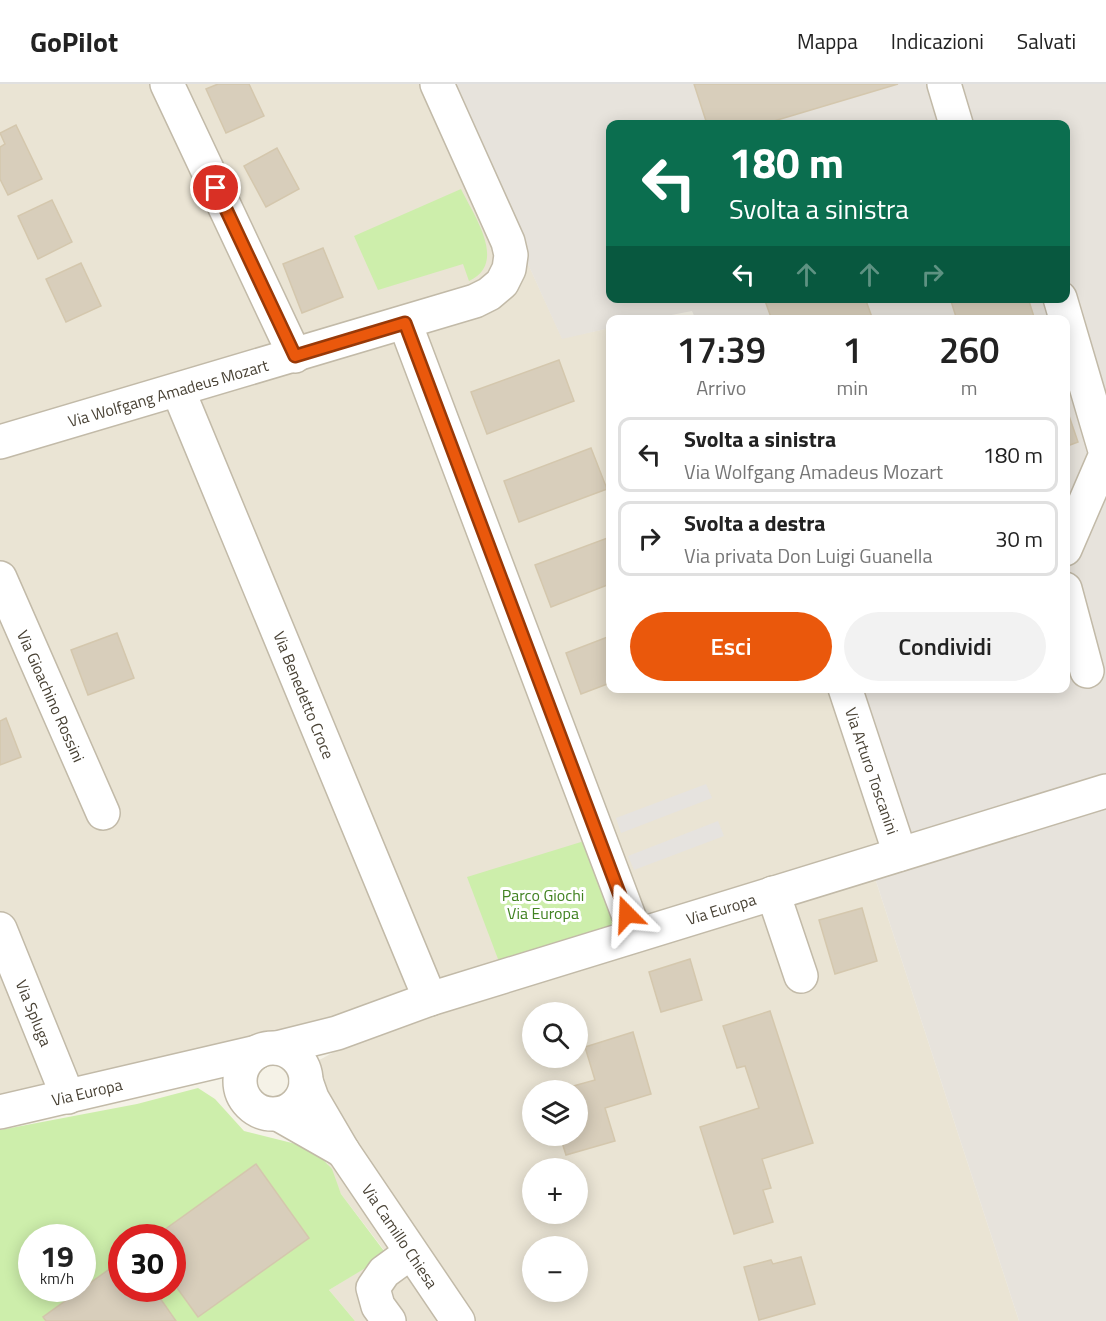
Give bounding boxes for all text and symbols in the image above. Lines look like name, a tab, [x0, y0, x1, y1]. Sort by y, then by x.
text: GoPilot	[30, 20, 118, 63]
text: Mappa	[797, 25, 858, 57]
text: Indicazioni	[891, 25, 984, 57]
text: Salvati	[1017, 25, 1076, 57]
text: 180 m	[729, 130, 844, 194]
icon: left	[630, 144, 708, 222]
pin	[190, 162, 241, 213]
icon: arrive	[199, 171, 232, 204]
text: Svolta a sinistra	[729, 188, 909, 229]
icon: left	[727, 258, 760, 291]
icon: ahead	[790, 258, 823, 291]
icon: ahead	[853, 258, 886, 291]
icon: right	[916, 258, 949, 291]
text: 17:39	[677, 322, 766, 377]
text: 1	[842, 322, 862, 377]
text: 260	[939, 322, 999, 377]
street label: Via Wolfgang Amadeus Mozart	[65, 353, 271, 433]
text: Arrivo	[696, 372, 746, 403]
text: min	[836, 372, 868, 403]
text: m	[961, 372, 977, 403]
text: Svolta a sinistra	[684, 422, 836, 456]
icon: left	[633, 438, 666, 471]
text: 180 m	[983, 438, 1043, 472]
text: Via Wolfgang Amadeus Mozart	[684, 456, 943, 487]
text: Svolta a destra	[684, 506, 826, 540]
icon: right	[633, 522, 666, 555]
text: 30 m	[995, 522, 1043, 556]
text: Via privata Don Luigi Guanella	[684, 540, 932, 571]
button: Esci	[630, 612, 832, 681]
button: Condividi	[844, 612, 1046, 681]
street label: Via Gioachino Rossini	[11, 626, 91, 766]
street label: Via Benedetto Croce	[267, 627, 341, 763]
street label: Via Arturo Toscanini	[839, 704, 905, 838]
position arrow	[595, 882, 659, 946]
park label: Parco Giochi Via Europa	[502, 883, 584, 925]
street label: Via Europa	[683, 887, 759, 931]
street label: Via Spluga	[10, 976, 58, 1050]
map controls	[522, 1002, 588, 1302]
button: search	[522, 1002, 588, 1068]
street label: Via Europa	[49, 1072, 125, 1112]
button: layers	[522, 1080, 588, 1146]
button: +	[522, 1158, 588, 1224]
street label: Via Camillo Chiesa	[356, 1179, 444, 1293]
speed limit sign: 30	[108, 1224, 186, 1302]
text: 19	[40, 1233, 74, 1279]
button: −	[522, 1236, 588, 1302]
text: km/h	[40, 1267, 74, 1290]

